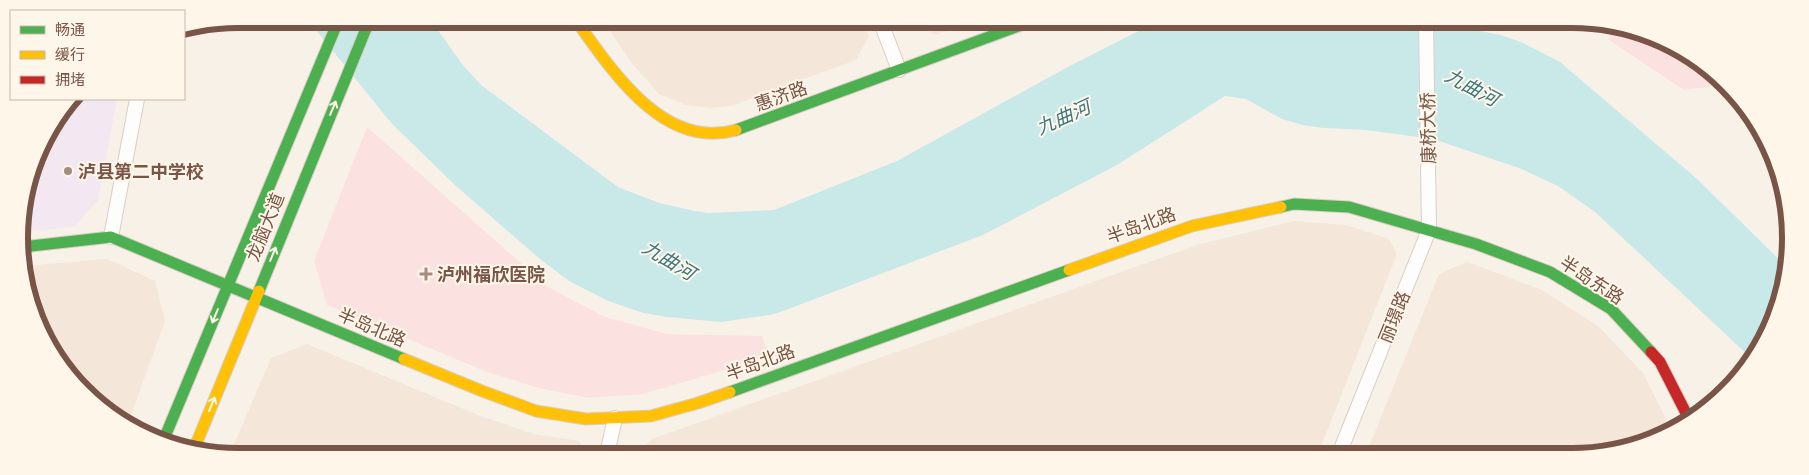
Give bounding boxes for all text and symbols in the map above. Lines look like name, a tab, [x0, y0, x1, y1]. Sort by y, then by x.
legend	[10, 10, 185, 100]
text: 畅通	[55, 20, 85, 39]
text: 缓行	[55, 45, 85, 64]
water label: 九曲河	[1441, 63, 1506, 113]
text: 拥堵	[55, 70, 85, 89]
street label: 惠济路	[752, 76, 810, 116]
street label: 康桥大桥	[1416, 92, 1440, 164]
water label: 九曲河	[1032, 93, 1098, 140]
one-way arrow	[329, 101, 339, 116]
place label: 泸县第二中学校	[78, 160, 204, 183]
marker: 泸县第二中学校	[62, 165, 74, 177]
street label: 龙脑大道	[241, 189, 289, 265]
street label: 半岛北路	[1103, 202, 1179, 248]
water label: 九曲河	[638, 235, 703, 287]
one-way arrow	[269, 247, 279, 262]
street label: 半岛东路	[1556, 251, 1628, 309]
place label: 泸州福欣医院	[437, 263, 545, 286]
marker: 泸州福欣医院	[419, 267, 433, 281]
street label: 丽璟路	[1373, 288, 1415, 346]
street label: 半岛北路	[334, 302, 410, 352]
one-way arrow	[210, 308, 220, 323]
street label: 半岛北路	[722, 339, 798, 385]
one-way arrow	[208, 397, 217, 412]

